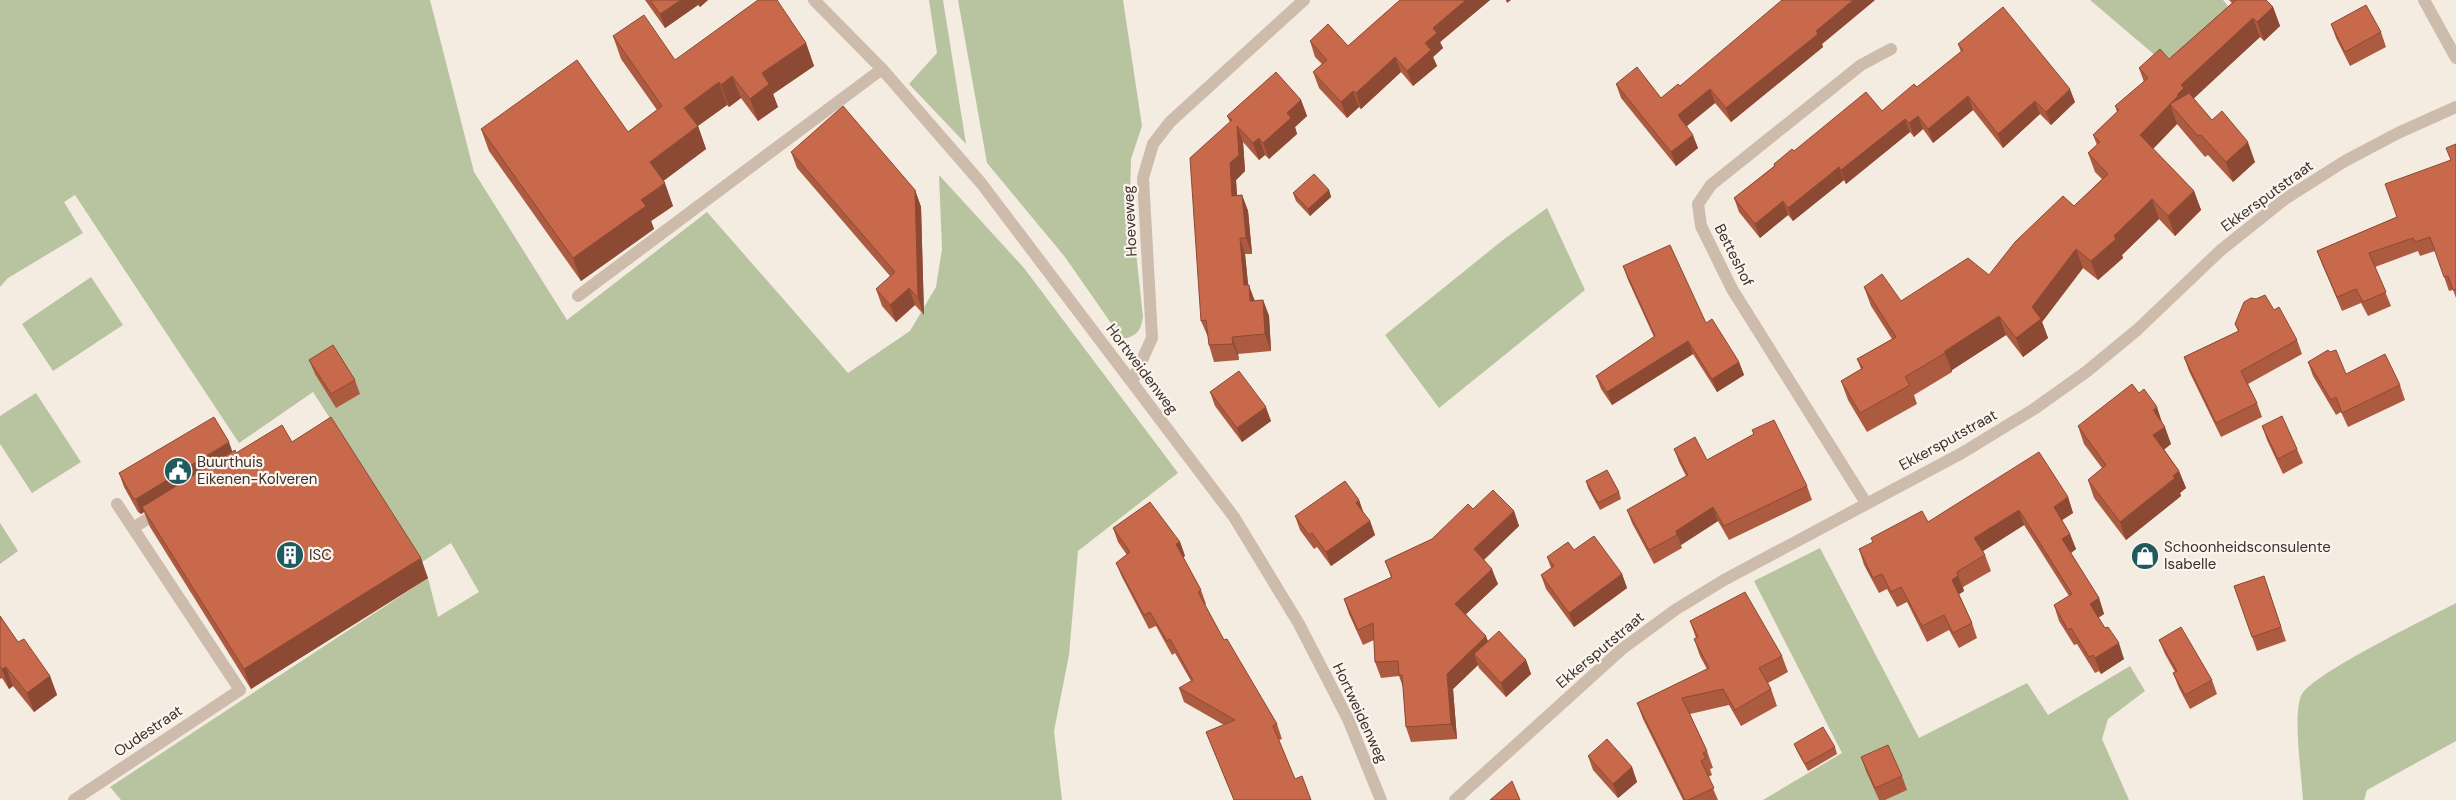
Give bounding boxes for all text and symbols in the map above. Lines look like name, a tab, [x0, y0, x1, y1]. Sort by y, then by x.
street label: Ekkersputstraat	[2217, 156, 2317, 236]
street label: Hoeveweg	[1118, 185, 1142, 257]
street label: Betteshof	[1710, 220, 1758, 290]
street label: Hortweidenweg	[1101, 320, 1183, 418]
street label: Ekkersputstraat	[1895, 405, 2001, 475]
place label: Buurthuis Eikenen-Kolveren	[197, 452, 317, 489]
public building icon: Buurthuis Eikenen-Kolveren	[163, 456, 193, 486]
place label: Schoonheidsconsulente Isabelle	[2164, 537, 2331, 574]
building icon: ISC	[275, 540, 305, 570]
shop icon: Schoonheidsconsulente Isabelle	[2130, 541, 2160, 571]
place label: ISC	[309, 545, 332, 565]
street label: Ekkersputstraat	[1552, 607, 1648, 693]
street label: Hortweidenweg	[1328, 660, 1392, 766]
street label: Oudestraat	[110, 701, 186, 761]

